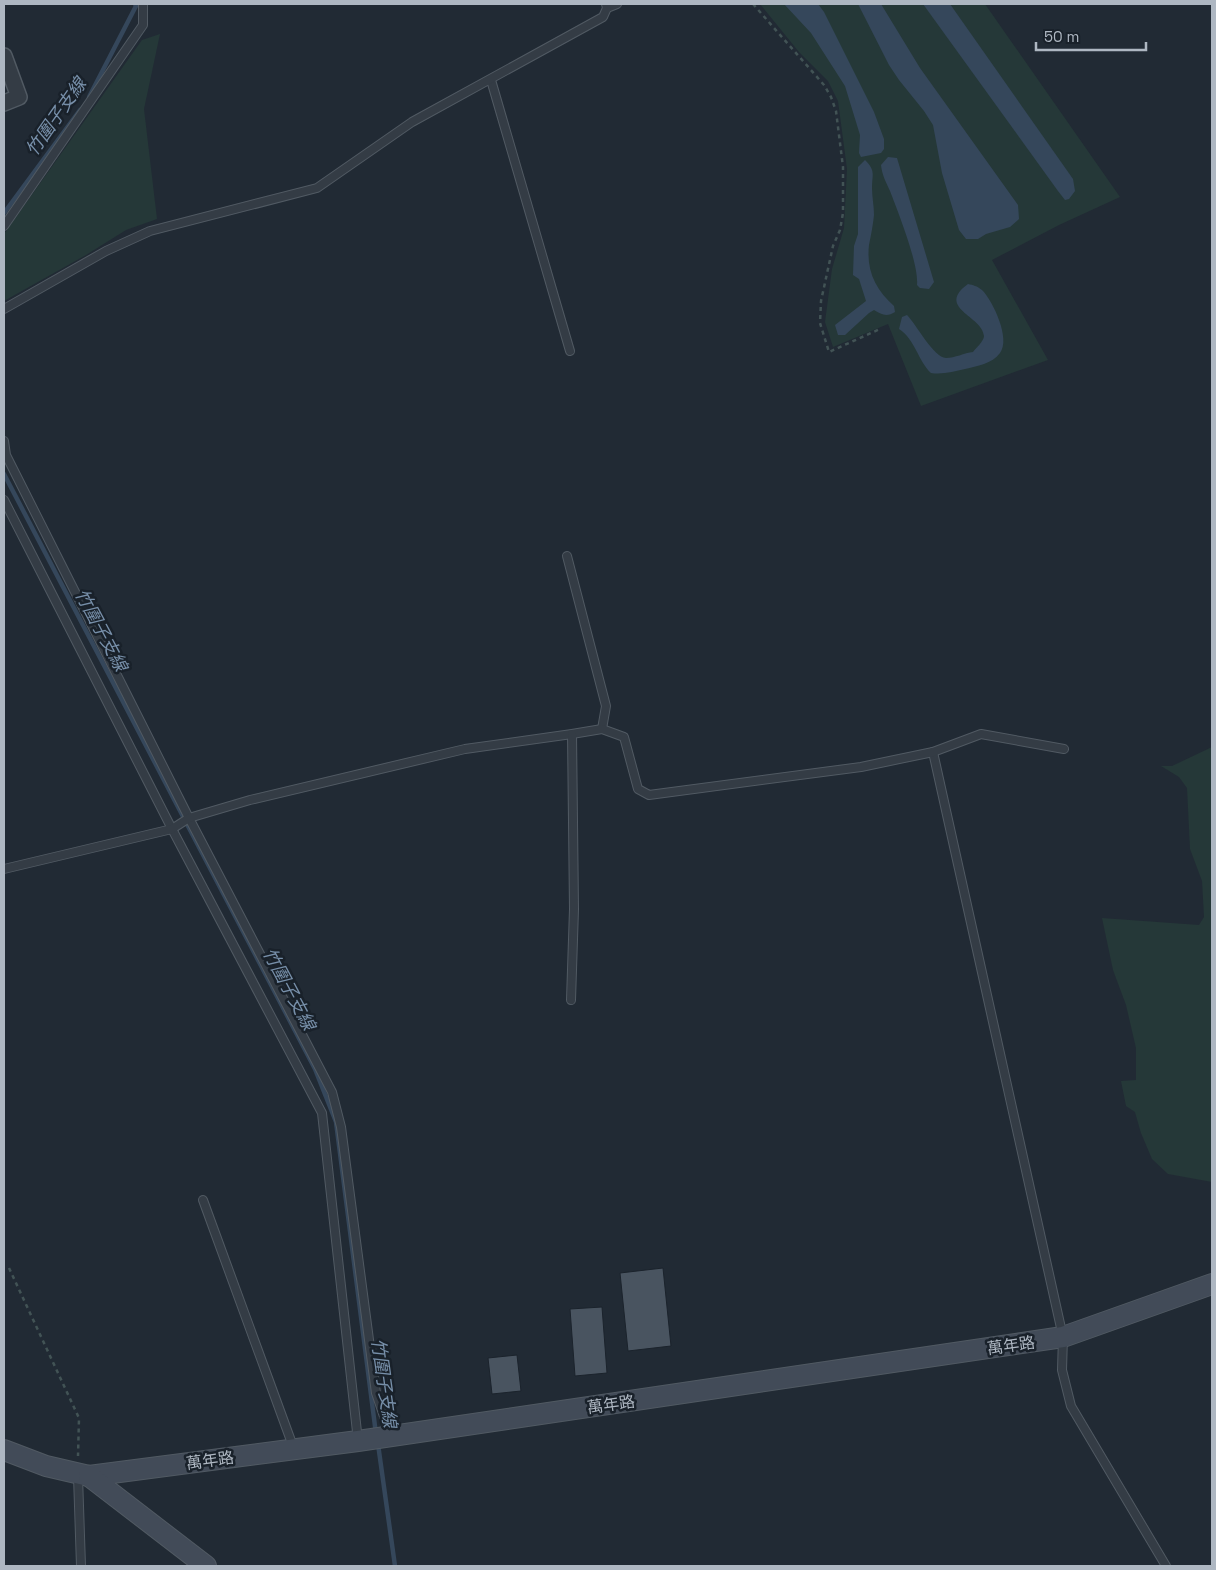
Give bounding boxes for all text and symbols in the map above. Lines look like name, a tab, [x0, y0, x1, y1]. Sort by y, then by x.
scale bar	[1036, 20, 1146, 52]
text: 50 m	[1044, 27, 1079, 46]
water label: 竹圍子支線	[20, 72, 92, 160]
water label: 竹圍子支線	[70, 585, 134, 677]
water label: 竹圍子支線	[258, 944, 322, 1036]
street label: 萬年路	[986, 1332, 1036, 1359]
water label: 竹圍子支線	[367, 1337, 402, 1431]
street label: 萬年路	[586, 1391, 636, 1418]
street label: 萬年路	[185, 1447, 235, 1474]

